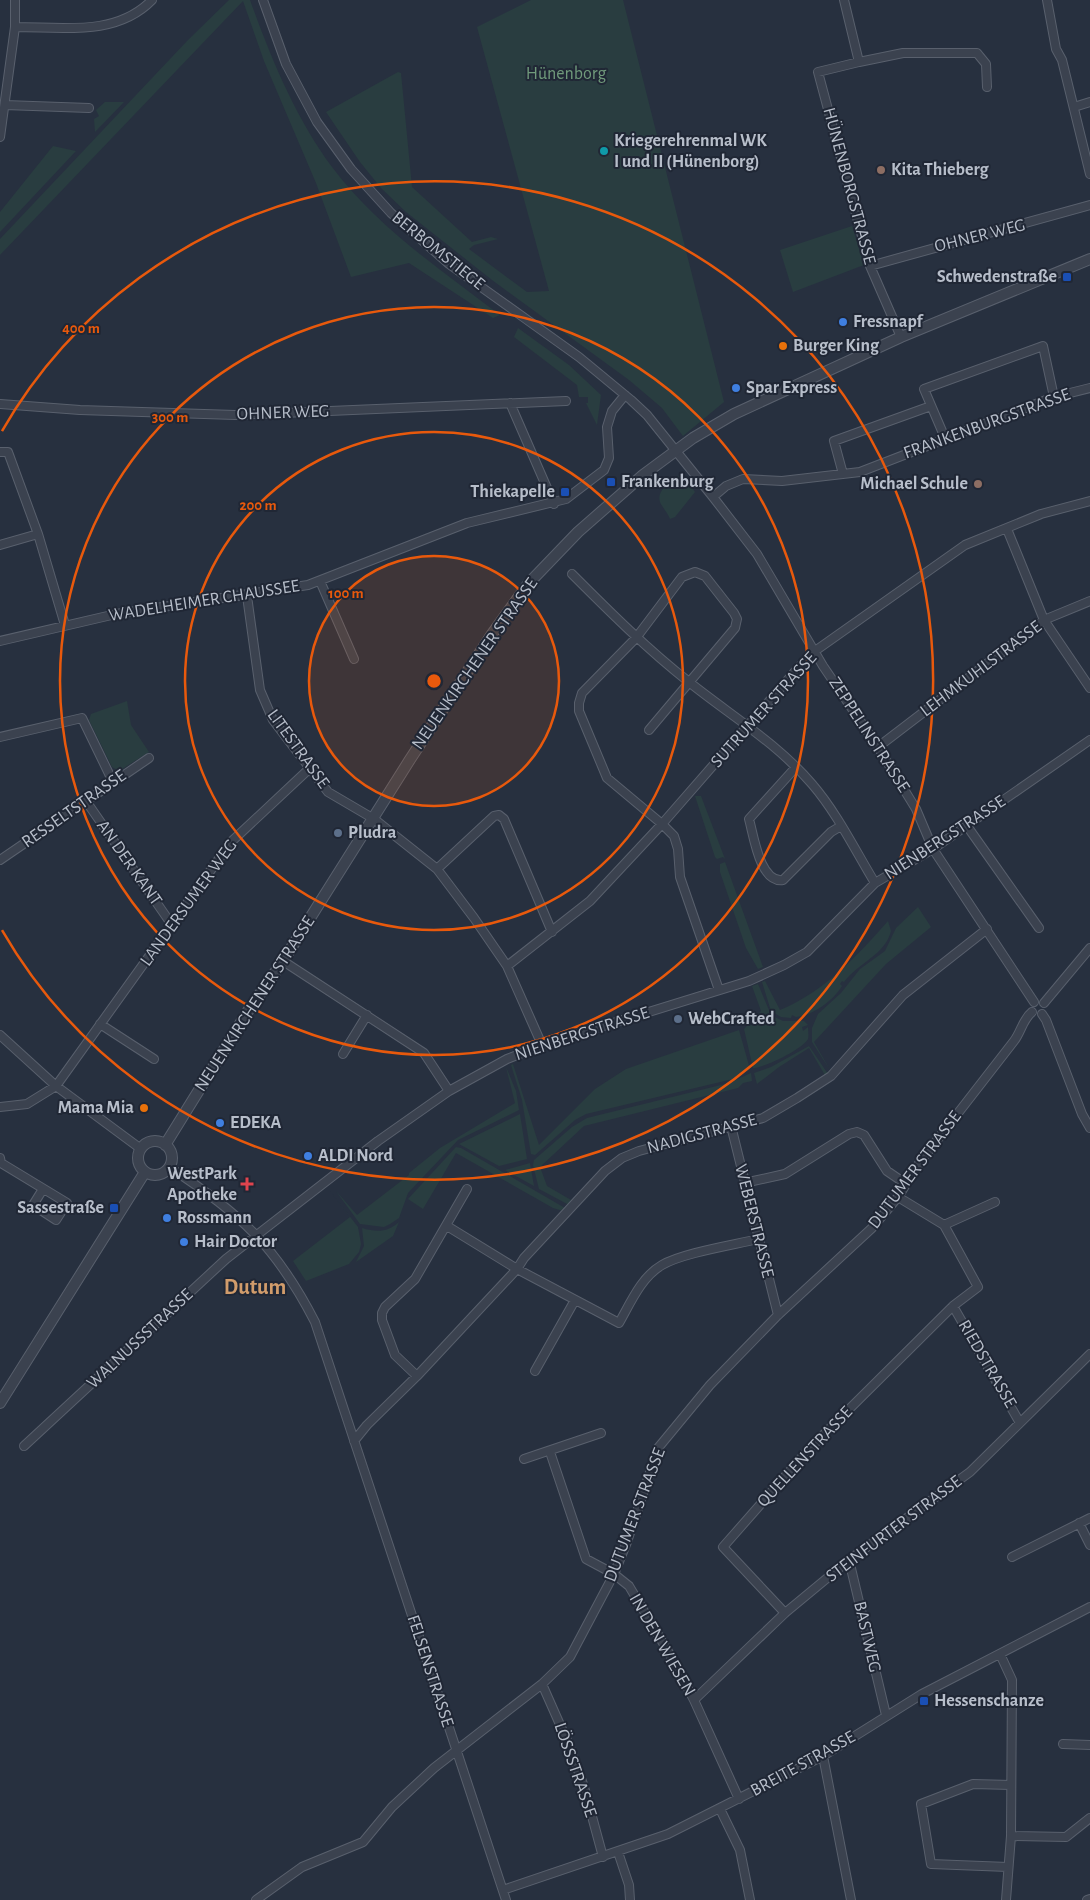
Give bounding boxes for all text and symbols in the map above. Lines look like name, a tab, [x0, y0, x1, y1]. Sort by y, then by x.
park label: Hünenborg	[526, 65, 606, 83]
street label: HÜNENBORGSTRASSE	[819, 105, 881, 267]
place label: Kriegerehrenmal WK I und II (Hünenborg)	[614, 132, 767, 171]
marker: Kriegerehrenmal WK I und II (Hünenborg)	[598, 145, 610, 157]
place label: Kita Thieberg	[891, 161, 990, 179]
marker: Kita Thieberg	[875, 164, 887, 176]
street label: BERBOMSTIEGE	[388, 208, 488, 294]
street label: OHNER WEG	[933, 216, 1027, 256]
place label: Schwedenstraße	[937, 268, 1057, 286]
marker: Schwedenstraße	[1061, 271, 1073, 283]
place label: Fressnapf	[853, 313, 924, 331]
marker: Fressnapf	[837, 316, 849, 328]
text: 400 m	[62, 321, 100, 336]
place label: Burger King	[793, 337, 880, 355]
marker: Burger King	[777, 340, 789, 352]
place label: Spar Express	[746, 379, 837, 397]
marker: Spar Express	[730, 382, 742, 394]
street label: FRANKENBURGSTRASSE	[901, 385, 1073, 463]
street label: OHNER WEG	[236, 402, 330, 424]
text: 300 m	[152, 410, 188, 425]
place label: Frankenburg	[621, 473, 714, 491]
place label: Michael Schule	[860, 475, 968, 493]
marker: Frankenburg	[605, 476, 617, 488]
marker: Michael Schule	[972, 478, 984, 490]
place label: Thiekapelle	[470, 483, 555, 501]
marker: Thiekapelle	[559, 486, 571, 498]
text: 200 m	[239, 498, 277, 513]
street label: NEUENKIRCHENER STRASSE	[409, 575, 541, 753]
street label: WADELHEIMER CHAUSSEE	[107, 577, 301, 625]
text: 100 m	[328, 586, 364, 601]
street label: LEHMKUHLSTRASSE	[917, 617, 1045, 720]
street label: SUTRUMER STRASSE	[708, 649, 821, 771]
centre of rings	[425, 672, 443, 690]
street label: ZEPPELINSTRASSE	[825, 674, 913, 796]
street label: LITESTRASSE	[263, 706, 333, 792]
street label: RESSELTSTRASSE	[19, 766, 130, 852]
street label: NIENBERGSTRASSE	[881, 792, 1009, 884]
street label: AN DER KANT	[93, 817, 165, 909]
place label: Pludra	[348, 824, 397, 842]
marker: Pludra	[332, 827, 344, 839]
street label: LANDERSUMER WEG	[137, 836, 241, 970]
street label: NEUENKIRCHENER STRASSE	[192, 913, 319, 1095]
street label: NIENBERGSTRASSE	[513, 1004, 652, 1064]
place label: WebCrafted	[688, 1010, 775, 1028]
marker: WebCrafted	[672, 1013, 684, 1025]
place label: Mama Mia	[58, 1099, 134, 1117]
marker: Mama Mia	[138, 1102, 150, 1114]
street label: DUTUMER STRASSE	[865, 1108, 965, 1232]
street label: NADIGSTRASSE	[645, 1111, 759, 1157]
place label: EDEKA	[230, 1114, 282, 1132]
marker: EDEKA	[214, 1117, 226, 1129]
place label: ALDI Nord	[318, 1147, 394, 1165]
marker: ALDI Nord	[302, 1150, 314, 1162]
street label: WEBERSTRASSE	[731, 1162, 777, 1280]
place label: WestPark Apotheke	[167, 1165, 237, 1204]
marker: WestPark Apotheke	[241, 1178, 253, 1190]
place label: Sassestraße	[17, 1199, 104, 1217]
marker: Sassestraße	[108, 1202, 120, 1214]
place label: Rossmann	[177, 1209, 252, 1227]
marker: Rossmann	[161, 1212, 173, 1224]
place label: Hair Doctor	[194, 1233, 278, 1251]
marker: Hair Doctor	[178, 1236, 190, 1248]
district label: Dutum	[224, 1276, 286, 1298]
street label: WALNUSSSTRASSE	[84, 1285, 197, 1392]
street label: RIEDSTRASSE	[955, 1317, 1020, 1411]
street label: QUELLENSTRASSE	[754, 1403, 856, 1511]
street label: DUTUMER STRASSE	[601, 1445, 669, 1584]
street label: STEINFURTER STRASSE	[823, 1472, 965, 1586]
street label: IN DEN WIESEN	[626, 1591, 698, 1699]
street label: BASTWEG	[850, 1600, 884, 1674]
street label: FELSENSTRASSE	[403, 1613, 457, 1729]
place label: Hessenschanze	[934, 1692, 1044, 1710]
marker: Hessenschanze	[918, 1695, 930, 1707]
street label: LÖSSSTRASSE	[550, 1720, 602, 1820]
street label: BREITE STRASSE	[748, 1728, 859, 1800]

